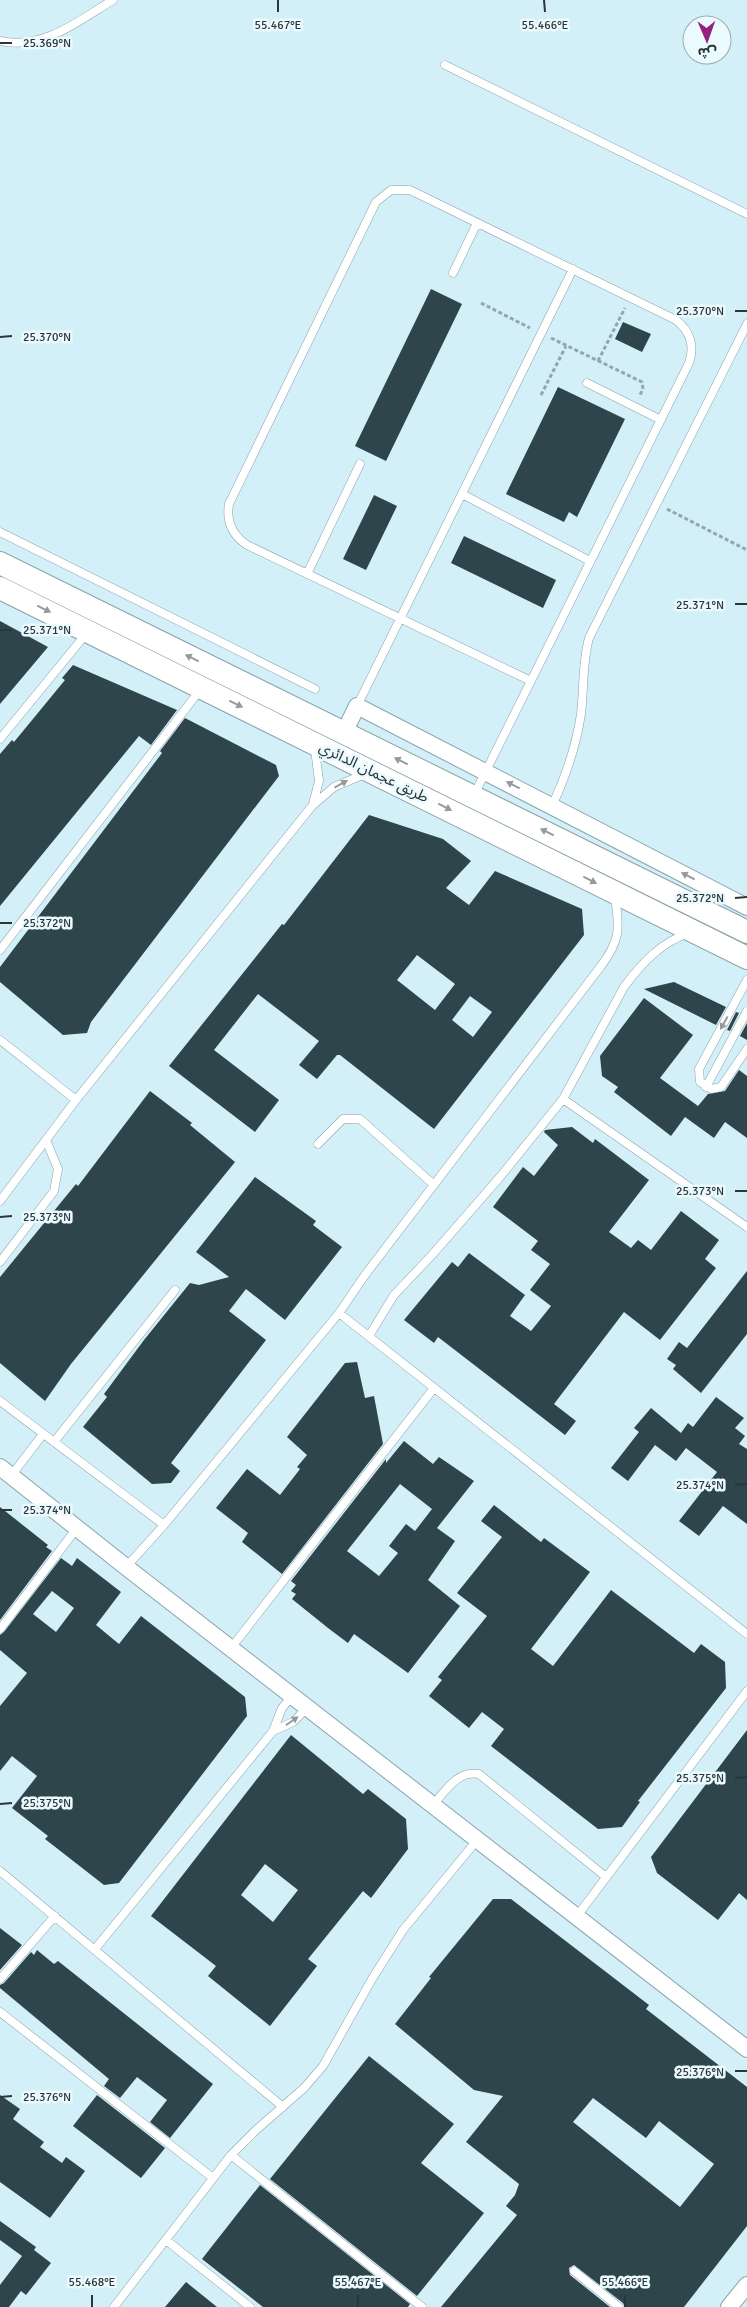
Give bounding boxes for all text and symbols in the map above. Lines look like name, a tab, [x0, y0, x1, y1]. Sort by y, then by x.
north arrow	[682, 15, 732, 65]
text: 55.467°E	[255, 18, 302, 33]
text: 55.466°E	[522, 18, 569, 33]
text: 25.369°N	[23, 36, 71, 51]
text: ش	[698, 44, 717, 61]
text: 25.370°N	[676, 304, 724, 319]
text: 25.370°N	[23, 330, 71, 345]
text: 25.371°N	[676, 598, 724, 613]
one-way arrow	[36, 605, 51, 613]
text: 25.371°N	[23, 623, 71, 638]
one-way arrow	[185, 654, 199, 662]
one-way arrow	[229, 700, 244, 709]
street label: طريق عجمان الدائري	[315, 738, 432, 809]
one-way arrow	[394, 757, 408, 765]
one-way arrow	[333, 780, 348, 788]
one-way arrow	[506, 781, 520, 789]
one-way arrow	[438, 803, 452, 811]
one-way arrow	[539, 828, 554, 837]
one-way arrow	[681, 872, 695, 880]
one-way arrow	[583, 876, 597, 884]
text: 25.372°N	[676, 891, 724, 906]
text: 25.372°N	[23, 916, 71, 931]
one-way arrow	[720, 1015, 728, 1030]
text: 25.373°N	[676, 1184, 724, 1199]
text: 25.373°N	[23, 1210, 71, 1225]
text: 25.374°N	[676, 1478, 724, 1493]
text: 25.374°N	[23, 1503, 71, 1518]
one-way arrow	[285, 1716, 299, 1726]
text: 25.375°N	[676, 1771, 724, 1786]
text: 25.375°N	[23, 1796, 71, 1811]
text: 25.376°N	[676, 2065, 724, 2080]
text: 25.376°N	[23, 2090, 71, 2105]
text: 55.468°E	[69, 2275, 116, 2290]
text: 55.467°E	[335, 2275, 382, 2290]
text: 55.466°E	[602, 2275, 649, 2290]

